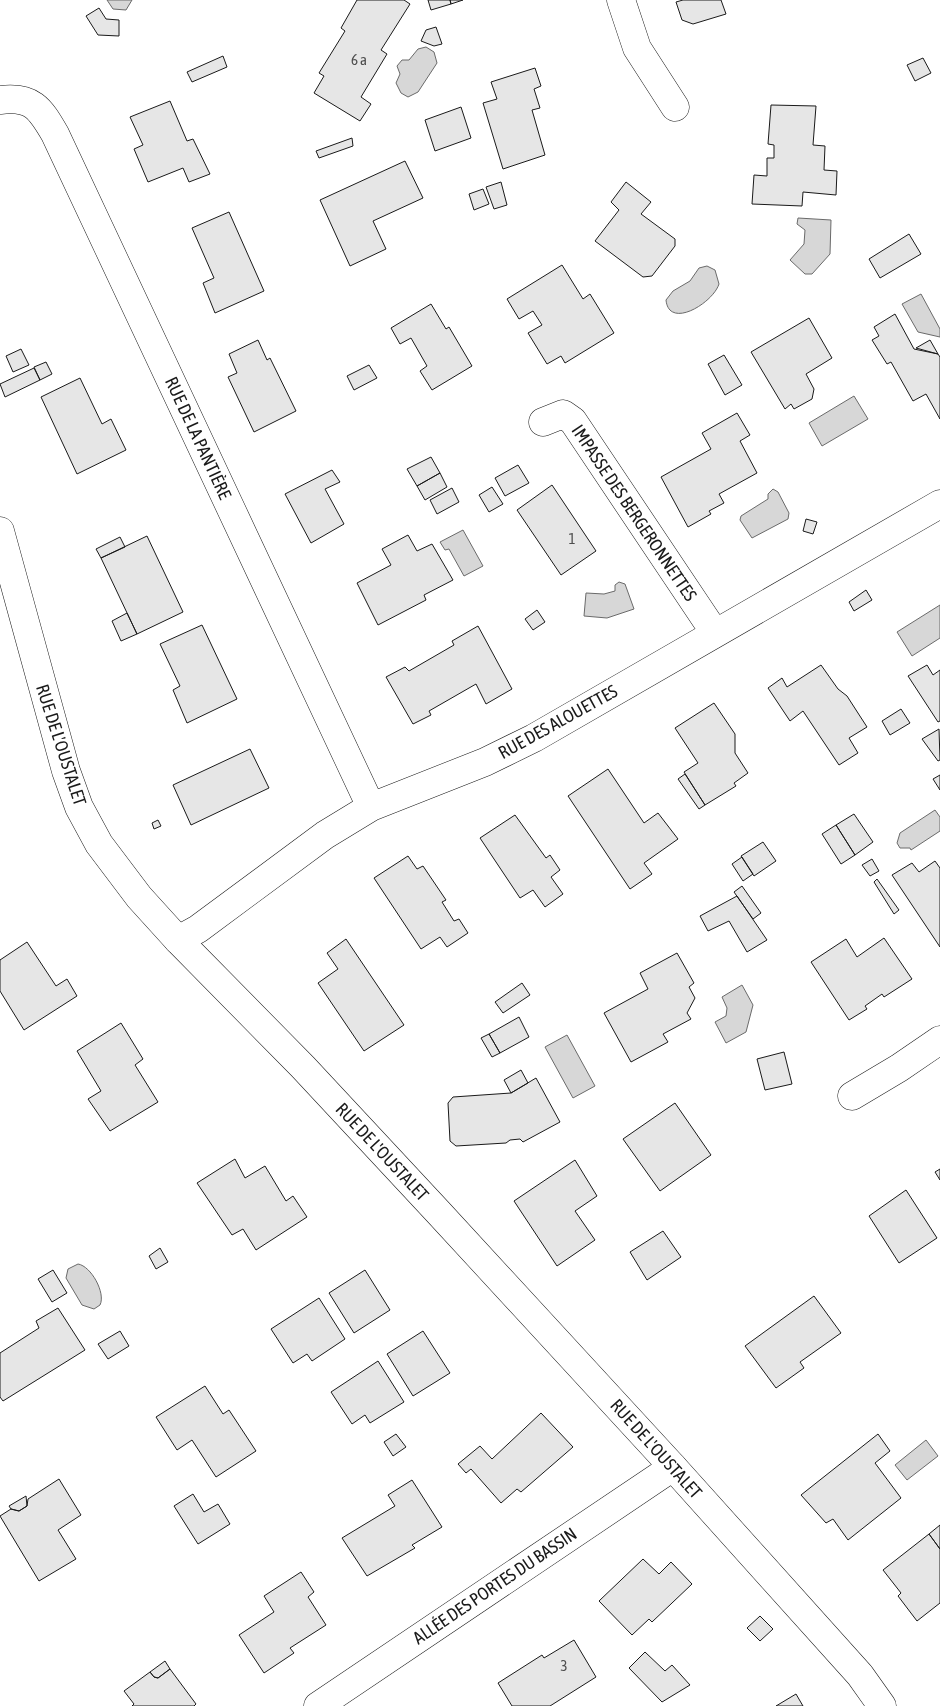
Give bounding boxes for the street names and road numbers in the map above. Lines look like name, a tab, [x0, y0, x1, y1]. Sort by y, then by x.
street label: RUE DE LA PANTIÈRE	[161, 373, 236, 503]
street label: IMPASSE DES BERGERONNETTES	[568, 421, 702, 605]
street label: RUE DES ALOUETTES	[495, 680, 621, 763]
street label: RUE DE L'OUSTALET	[32, 682, 91, 808]
street label: RUE DE L'OUSTALET	[332, 1098, 433, 1205]
street label: RUE DE L'OUSTALET	[606, 1395, 706, 1503]
street label: ALLÉE DES PORTES DU BASSIN	[409, 1523, 581, 1648]

